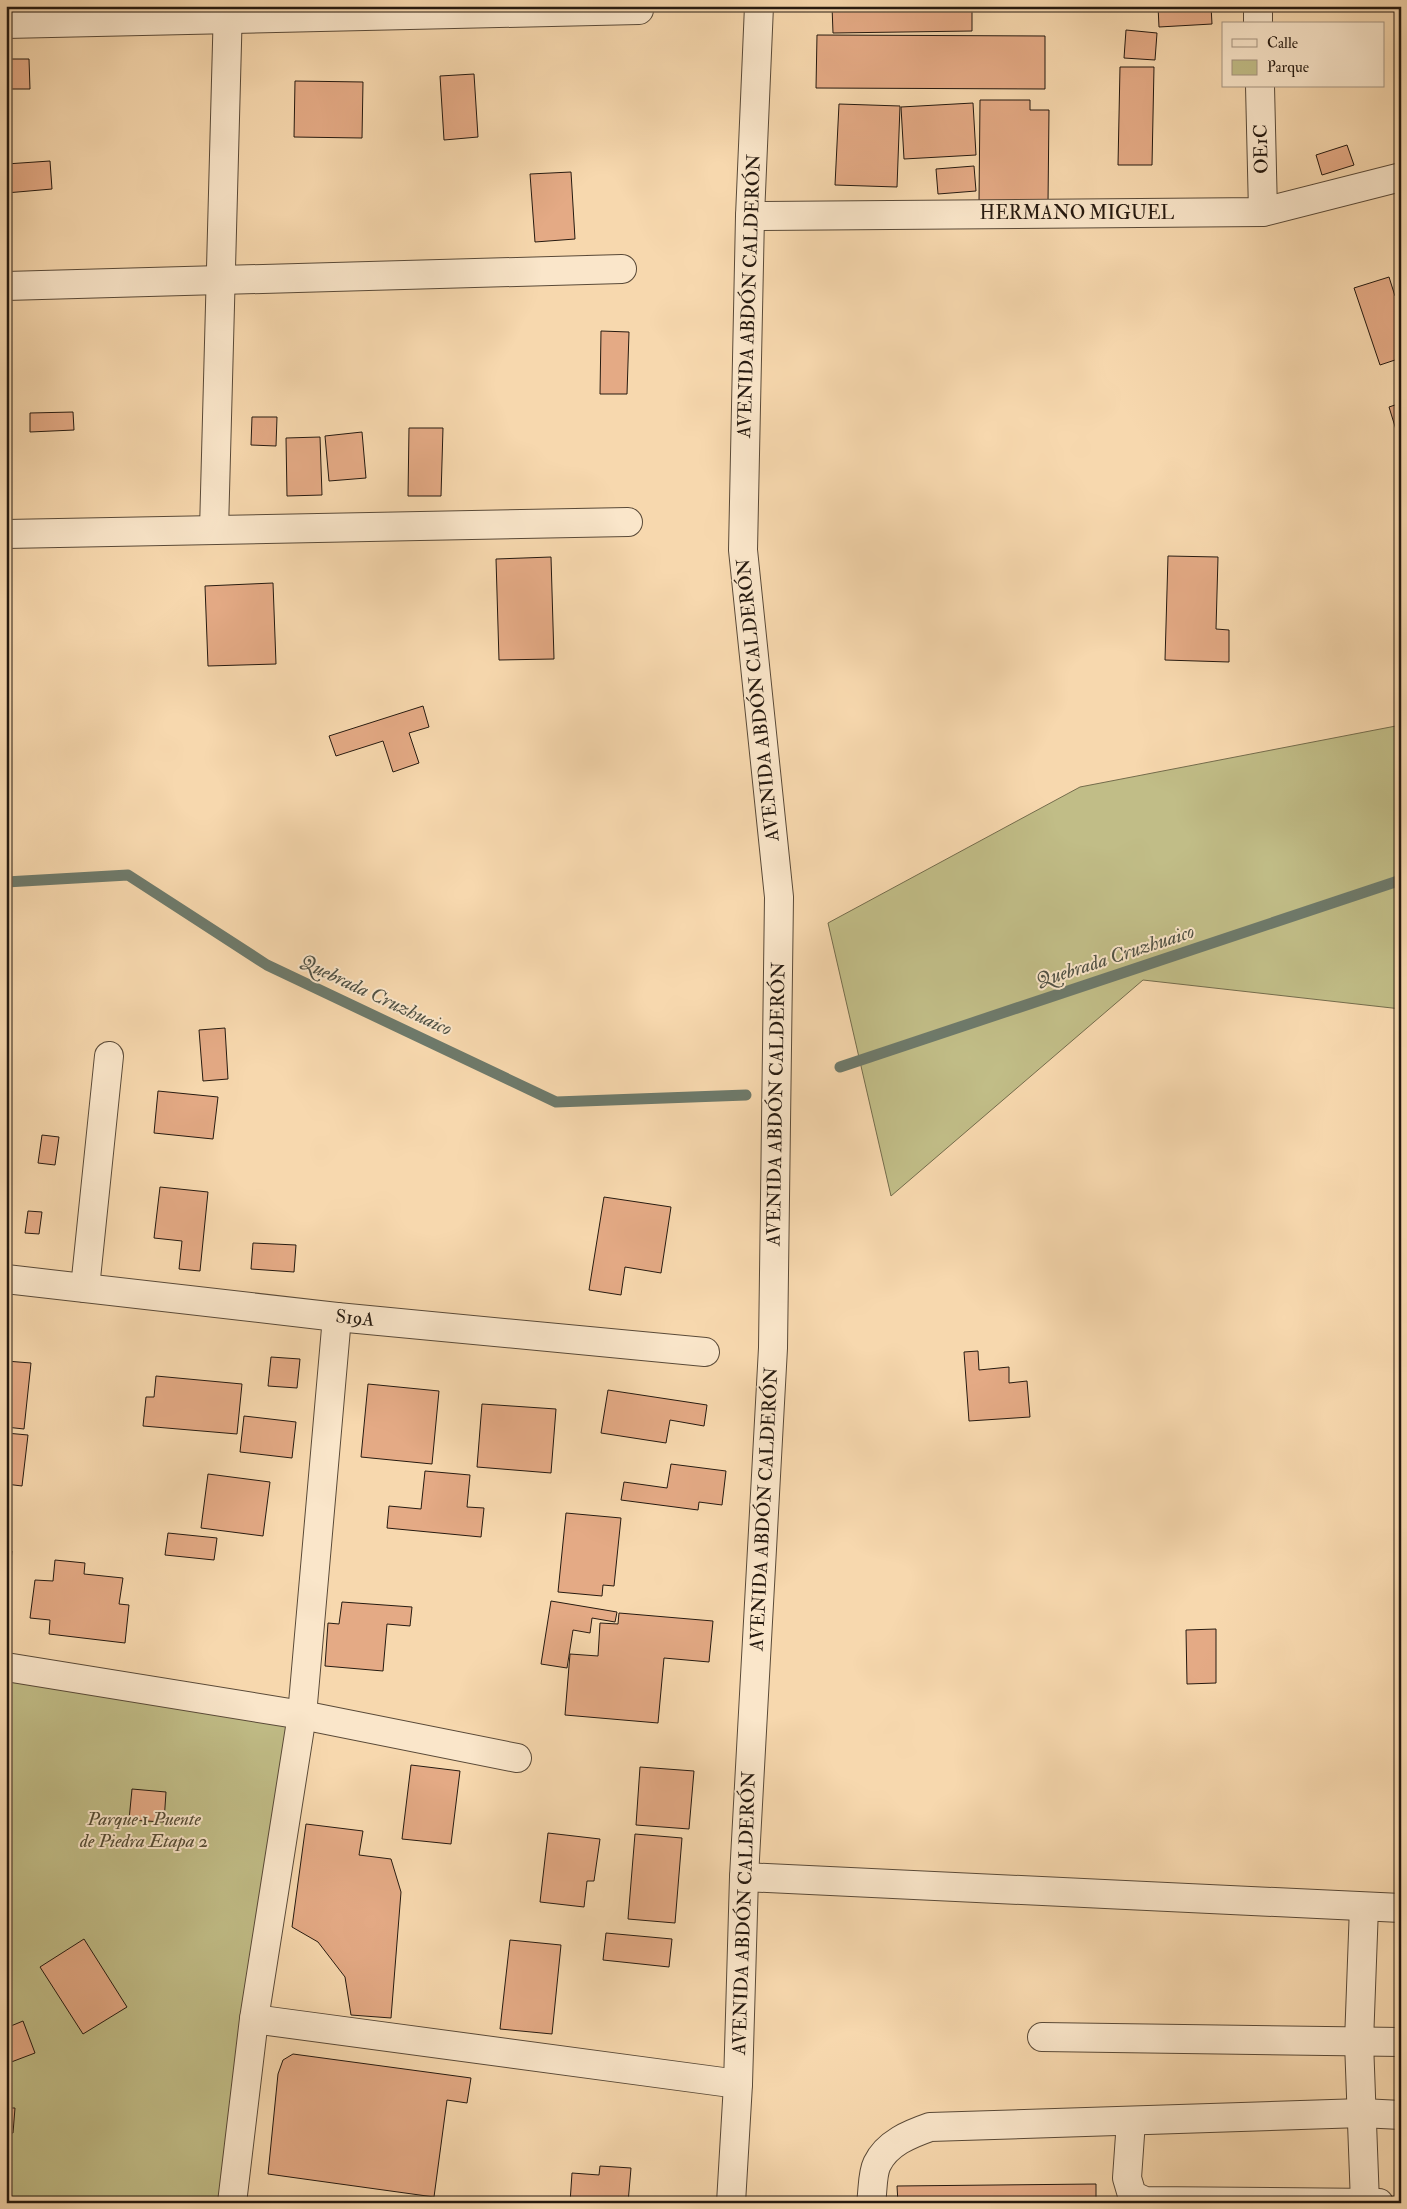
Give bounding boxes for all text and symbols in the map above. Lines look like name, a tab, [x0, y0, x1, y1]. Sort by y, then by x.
legend	[1222, 22, 1384, 88]
text: Calle	[1267, 34, 1298, 53]
text: Parque	[1267, 58, 1309, 77]
street label: OE1C	[1249, 124, 1273, 174]
street label: AVENIDA ABDÓN CALDERÓN	[730, 154, 766, 439]
street label: HERMANO MIGUEL	[980, 201, 1175, 225]
street label: AVENIDA ABDÓN CALDERÓN	[729, 557, 785, 844]
water label: Quebrada Cruzhuaico	[1033, 919, 1198, 994]
water label: Quebrada Cruzhuaico	[295, 949, 456, 1042]
street label: AVENIDA ABDÓN CALDERÓN	[760, 962, 790, 1247]
street label: S19A	[334, 1304, 376, 1332]
street label: AVENIDA ABDÓN CALDERÓN	[743, 1366, 783, 1653]
street label: AVENIDA ABDÓN CALDERÓN	[725, 1771, 761, 2056]
park label: Parque 1 Puente de Piedra Etapa 2	[79, 1807, 208, 1853]

